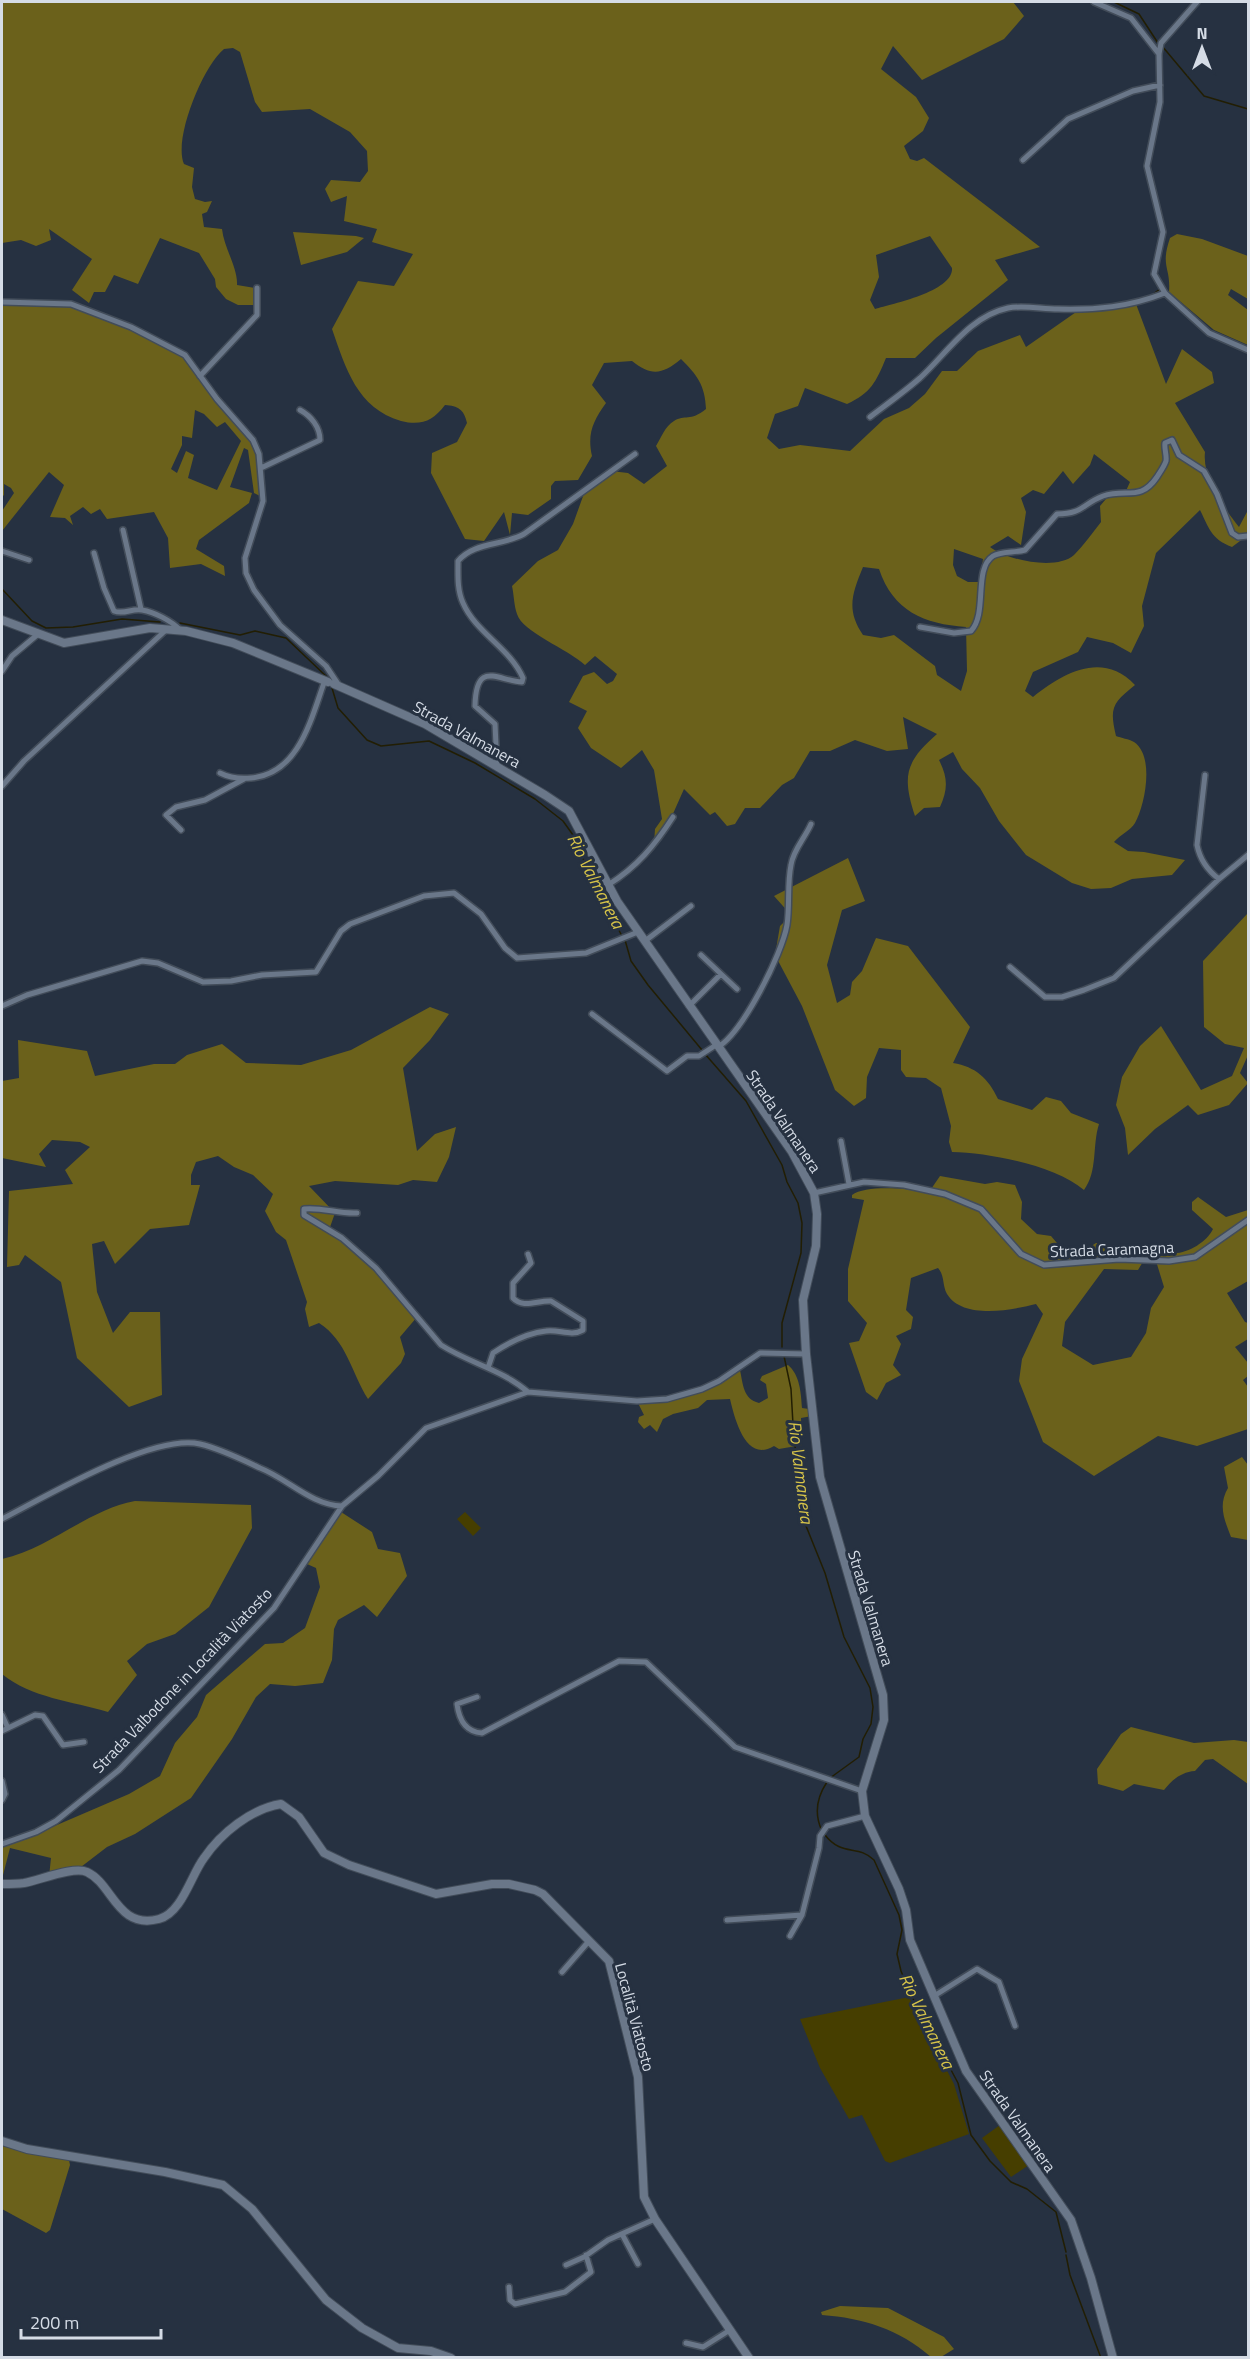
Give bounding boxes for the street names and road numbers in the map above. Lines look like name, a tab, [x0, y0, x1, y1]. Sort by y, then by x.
street label: Strada Valmanera	[409, 694, 525, 774]
street label: Strada Valmanera	[741, 1065, 827, 1177]
street label: Strada Caramagna	[1050, 1235, 1174, 1263]
street label: Strada Valmanera	[842, 1547, 900, 1669]
street label: Strada Valbodone in Località Viatosto	[87, 1582, 277, 1778]
street label: Località Viatosto	[609, 1960, 661, 2074]
street label: Strada Valmanera	[974, 2065, 1062, 2177]

